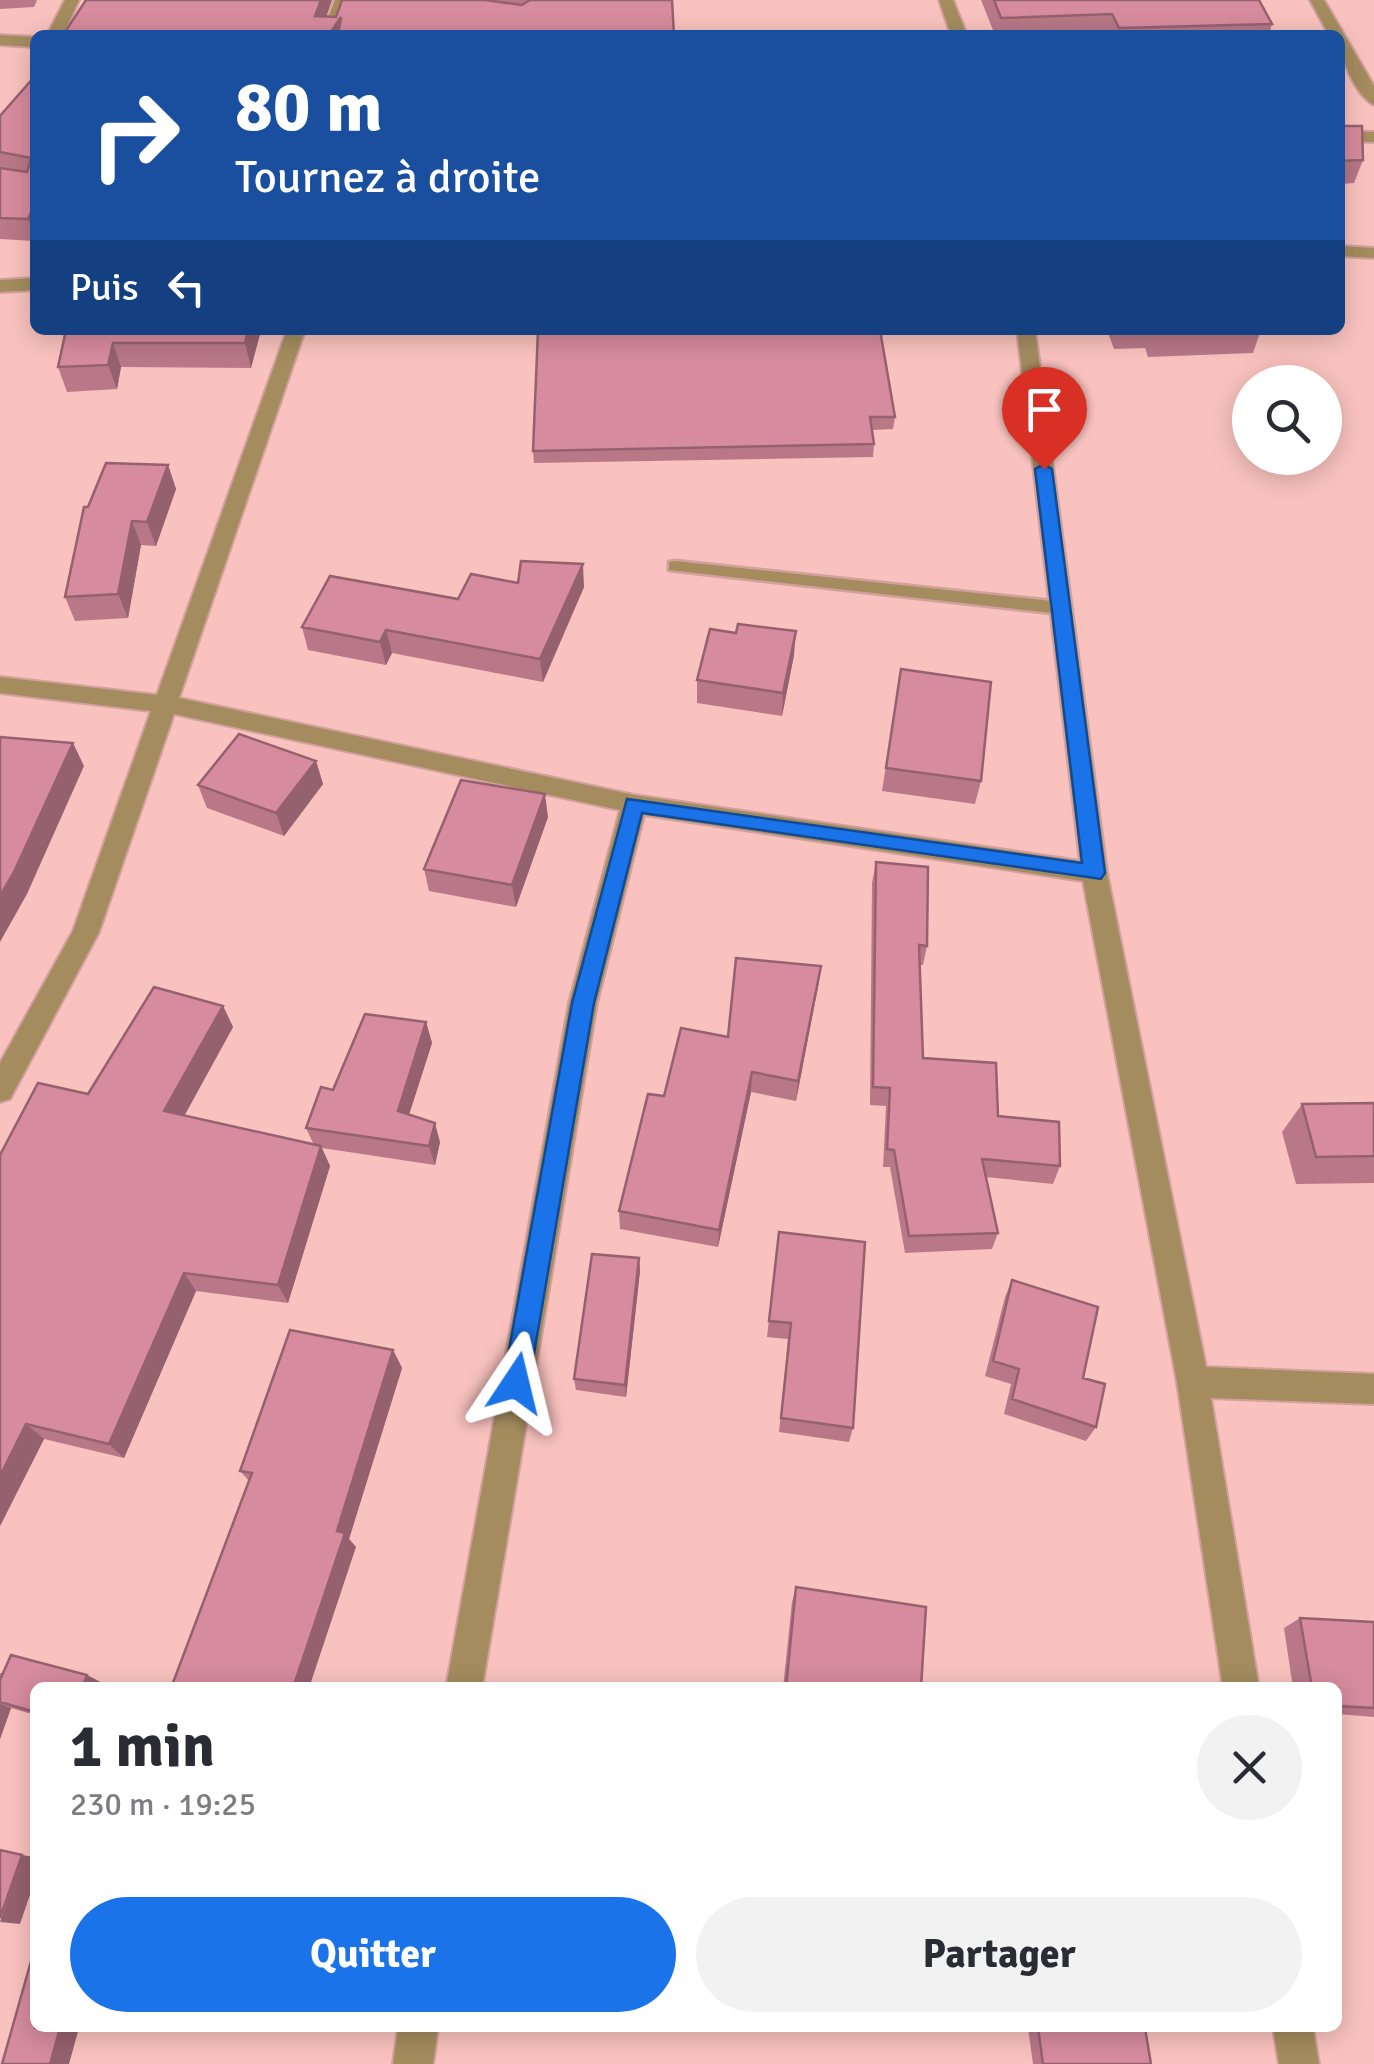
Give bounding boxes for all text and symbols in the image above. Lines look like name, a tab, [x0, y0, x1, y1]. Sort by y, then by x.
text: 80 m	[235, 64, 383, 150]
icon: right	[70, 70, 200, 200]
text: Tournez à droite	[235, 150, 541, 205]
icon: left	[159, 260, 214, 315]
text: Puis	[70, 264, 139, 311]
map controls	[1232, 365, 1342, 475]
button: search	[1232, 365, 1342, 475]
pin	[1002, 367, 1087, 470]
icon: arrive	[1017, 382, 1072, 437]
position arrow	[464, 1331, 568, 1435]
text: 1 min	[70, 1710, 215, 1784]
button: close	[1197, 1715, 1302, 1820]
text: 230 m · 19:25	[70, 1785, 256, 1824]
button: Quitter	[70, 1897, 676, 2012]
button: Partager	[696, 1897, 1302, 2012]

